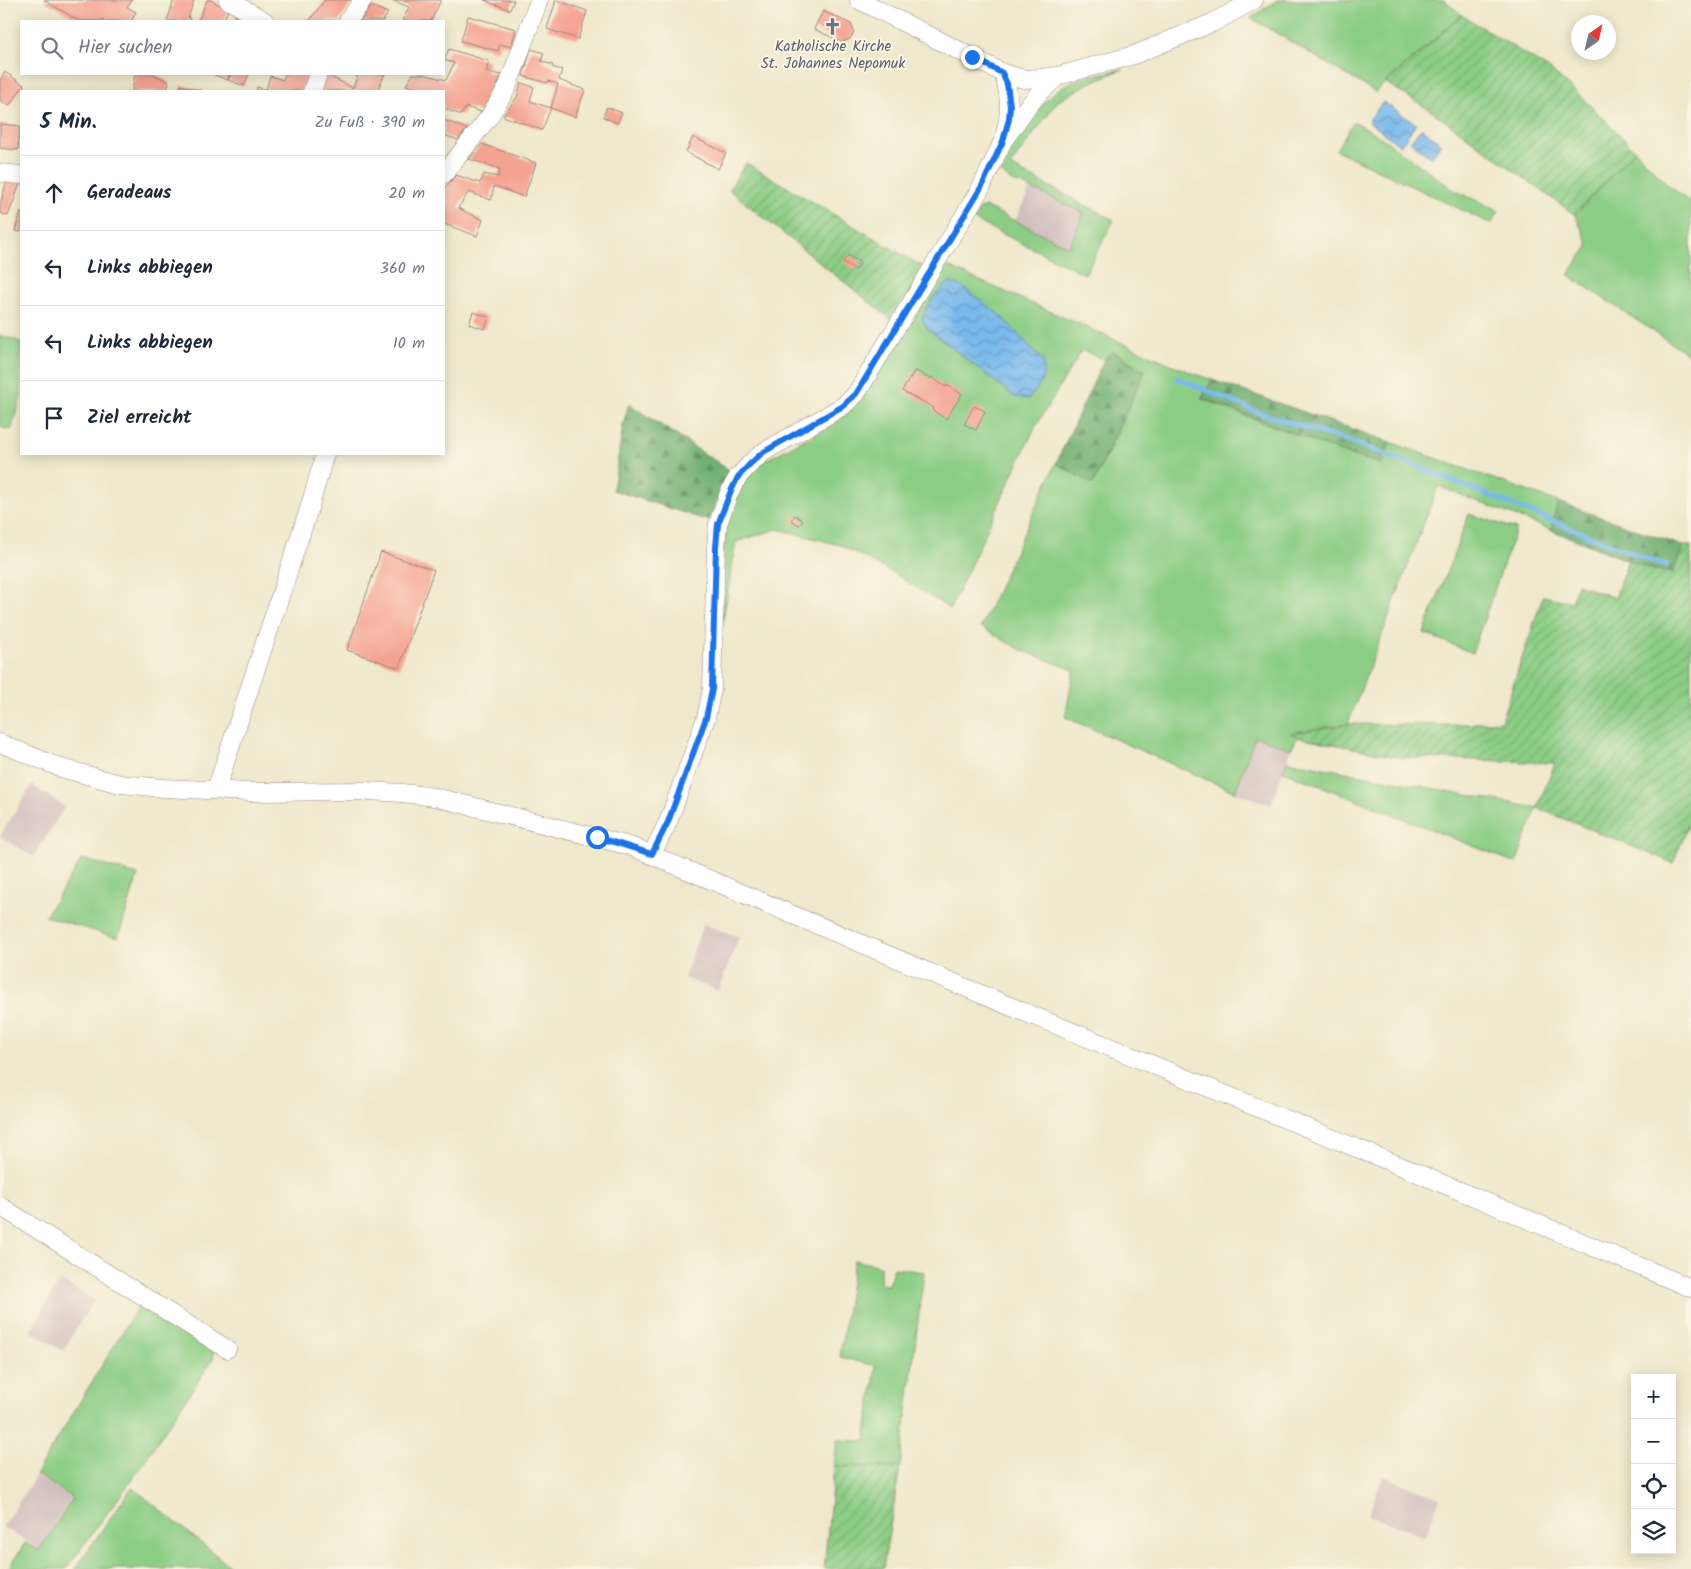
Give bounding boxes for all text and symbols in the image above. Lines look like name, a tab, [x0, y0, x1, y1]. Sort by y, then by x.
north arrow	[1571, 15, 1616, 60]
church icon: Katholische Kirche St. Johannes Nepomuk	[823, 16, 843, 36]
search box	[20, 20, 445, 75]
text: Hier suchen	[78, 33, 172, 63]
icon: search	[38, 34, 66, 62]
place label: Katholische Kirche St. Johannes Nepomuk	[761, 35, 906, 76]
route end	[961, 46, 984, 69]
text: 5 Min.	[40, 106, 97, 139]
text: Zu Fuß · 390 m	[315, 110, 425, 135]
text: Geradeaus	[87, 178, 172, 208]
icon: ahead	[40, 179, 68, 207]
text: 20 m	[389, 181, 425, 206]
text: Links abbiegen	[87, 253, 213, 283]
icon: left	[40, 254, 68, 282]
text: 360 m	[380, 256, 425, 281]
text: Links abbiegen	[87, 328, 213, 358]
icon: left	[40, 329, 68, 357]
text: 10 m	[393, 331, 425, 356]
text: Ziel erreicht	[87, 403, 192, 433]
icon: arrive	[40, 404, 68, 432]
route start	[586, 826, 609, 849]
map controls	[1631, 1374, 1676, 1554]
button: +	[1631, 1374, 1676, 1419]
button: −	[1631, 1419, 1676, 1464]
button: locate	[1631, 1464, 1676, 1509]
button: layers	[1631, 1509, 1676, 1554]

